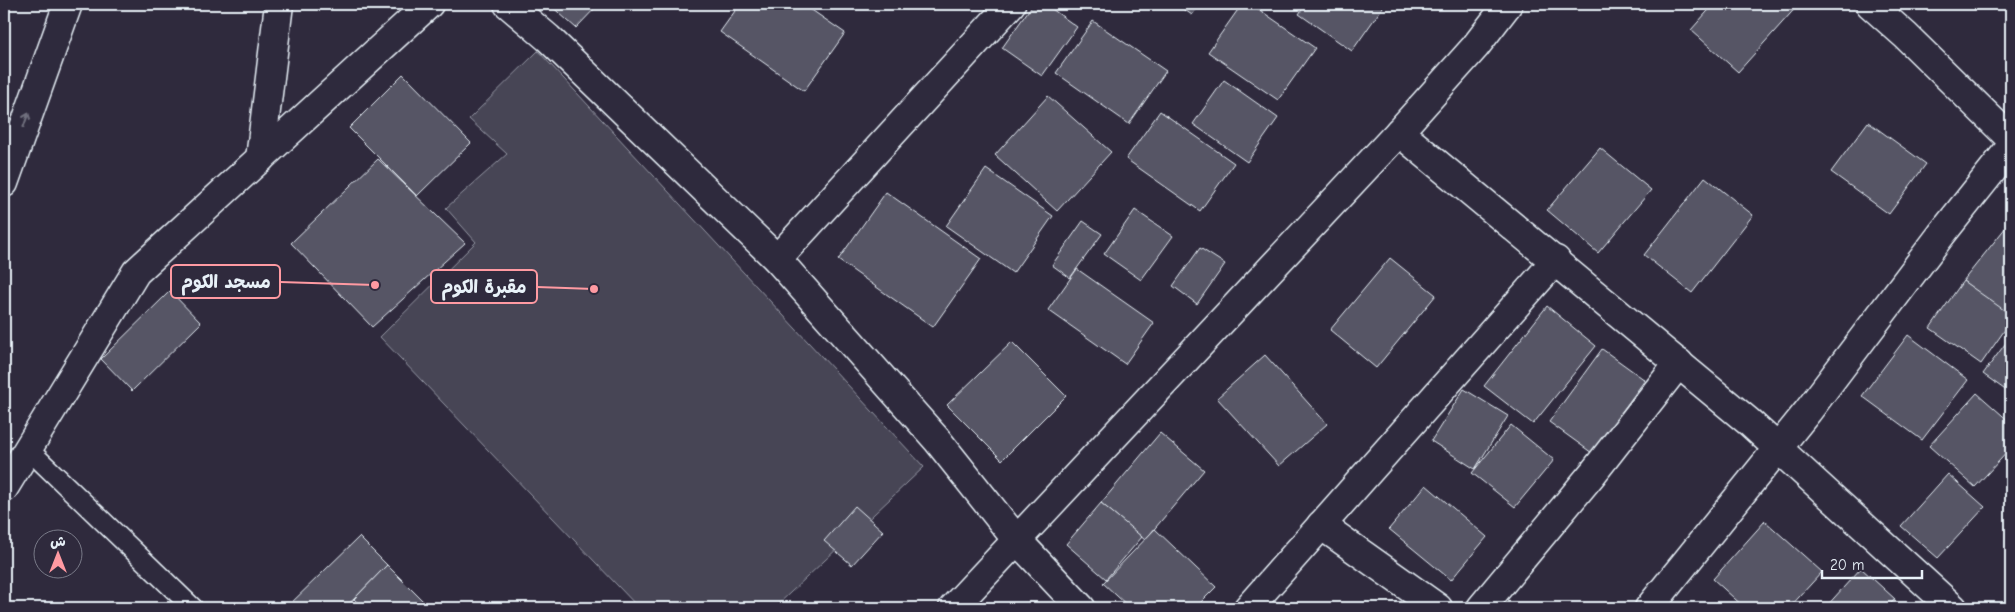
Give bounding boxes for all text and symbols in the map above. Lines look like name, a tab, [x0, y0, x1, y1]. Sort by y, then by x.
one-way arrow	[22, 113, 31, 129]
callout: مسجد الكوم	[171, 265, 280, 298]
callout: مقبرة الكوم	[431, 270, 537, 303]
text: مسجد الكوم	[181, 272, 271, 296]
text: مقبرة الكوم	[441, 277, 527, 301]
north arrow	[32, 530, 82, 580]
text: ش	[50, 533, 66, 550]
scale bar	[1822, 547, 1922, 579]
text: 20 m	[1830, 556, 1864, 574]

